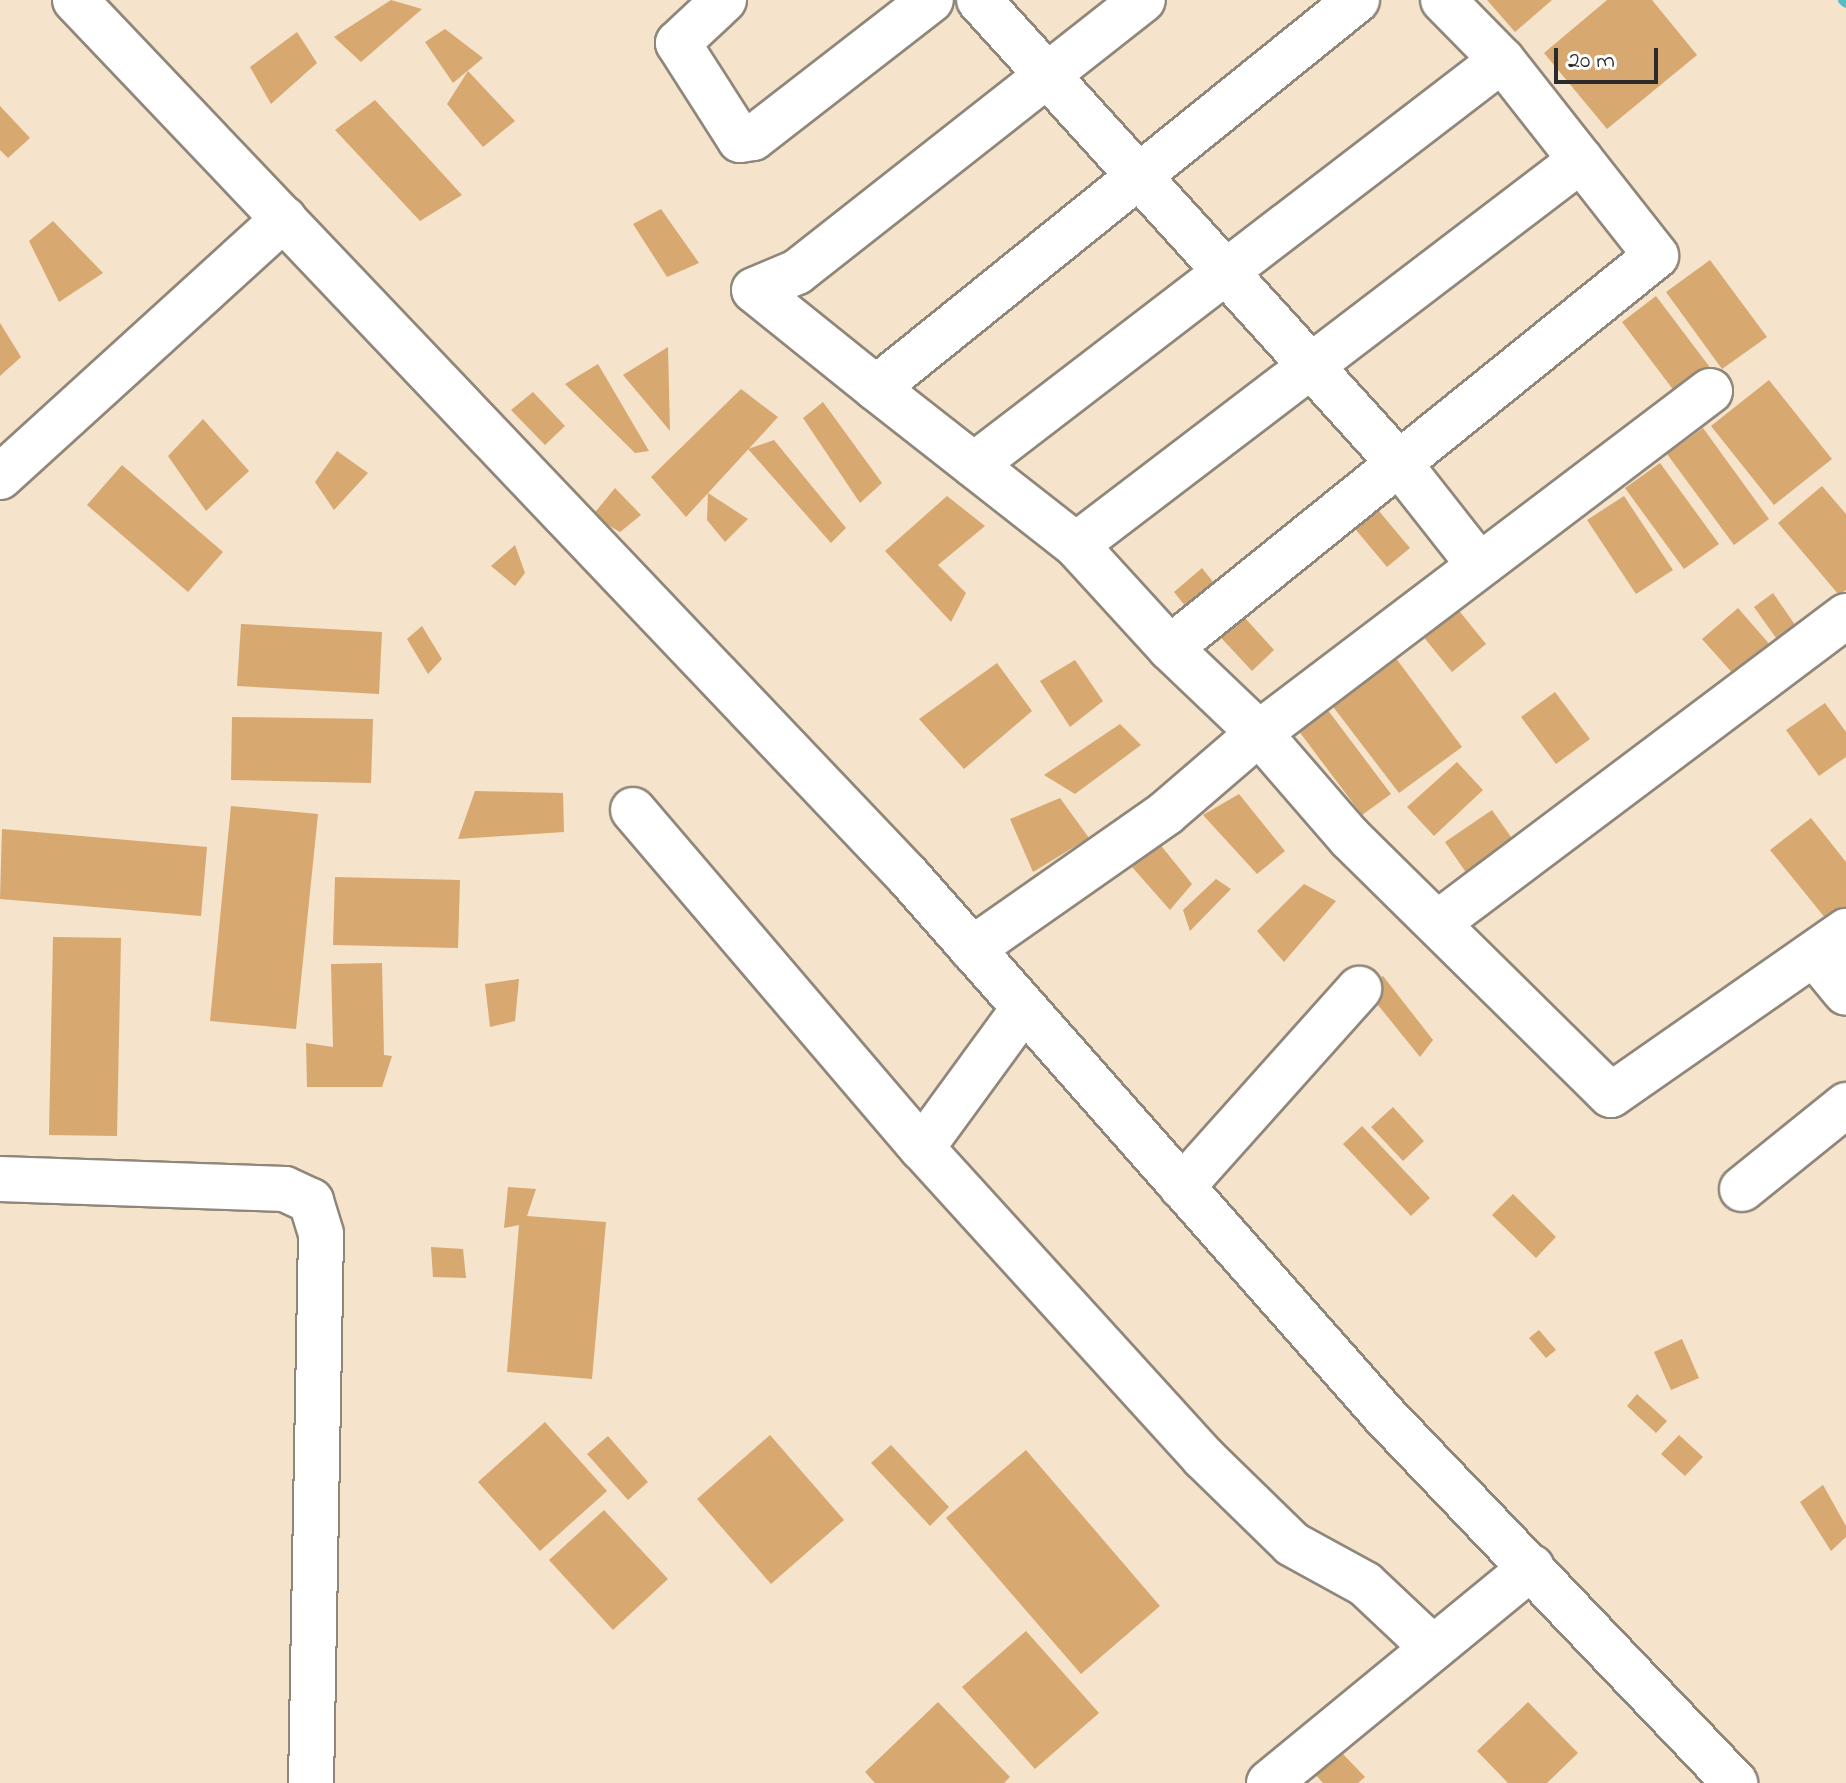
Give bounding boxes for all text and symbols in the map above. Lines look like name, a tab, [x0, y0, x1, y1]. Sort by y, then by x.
scale bar	[1558, 32, 1662, 82]
text: 20 m	[1568, 44, 1615, 79]

